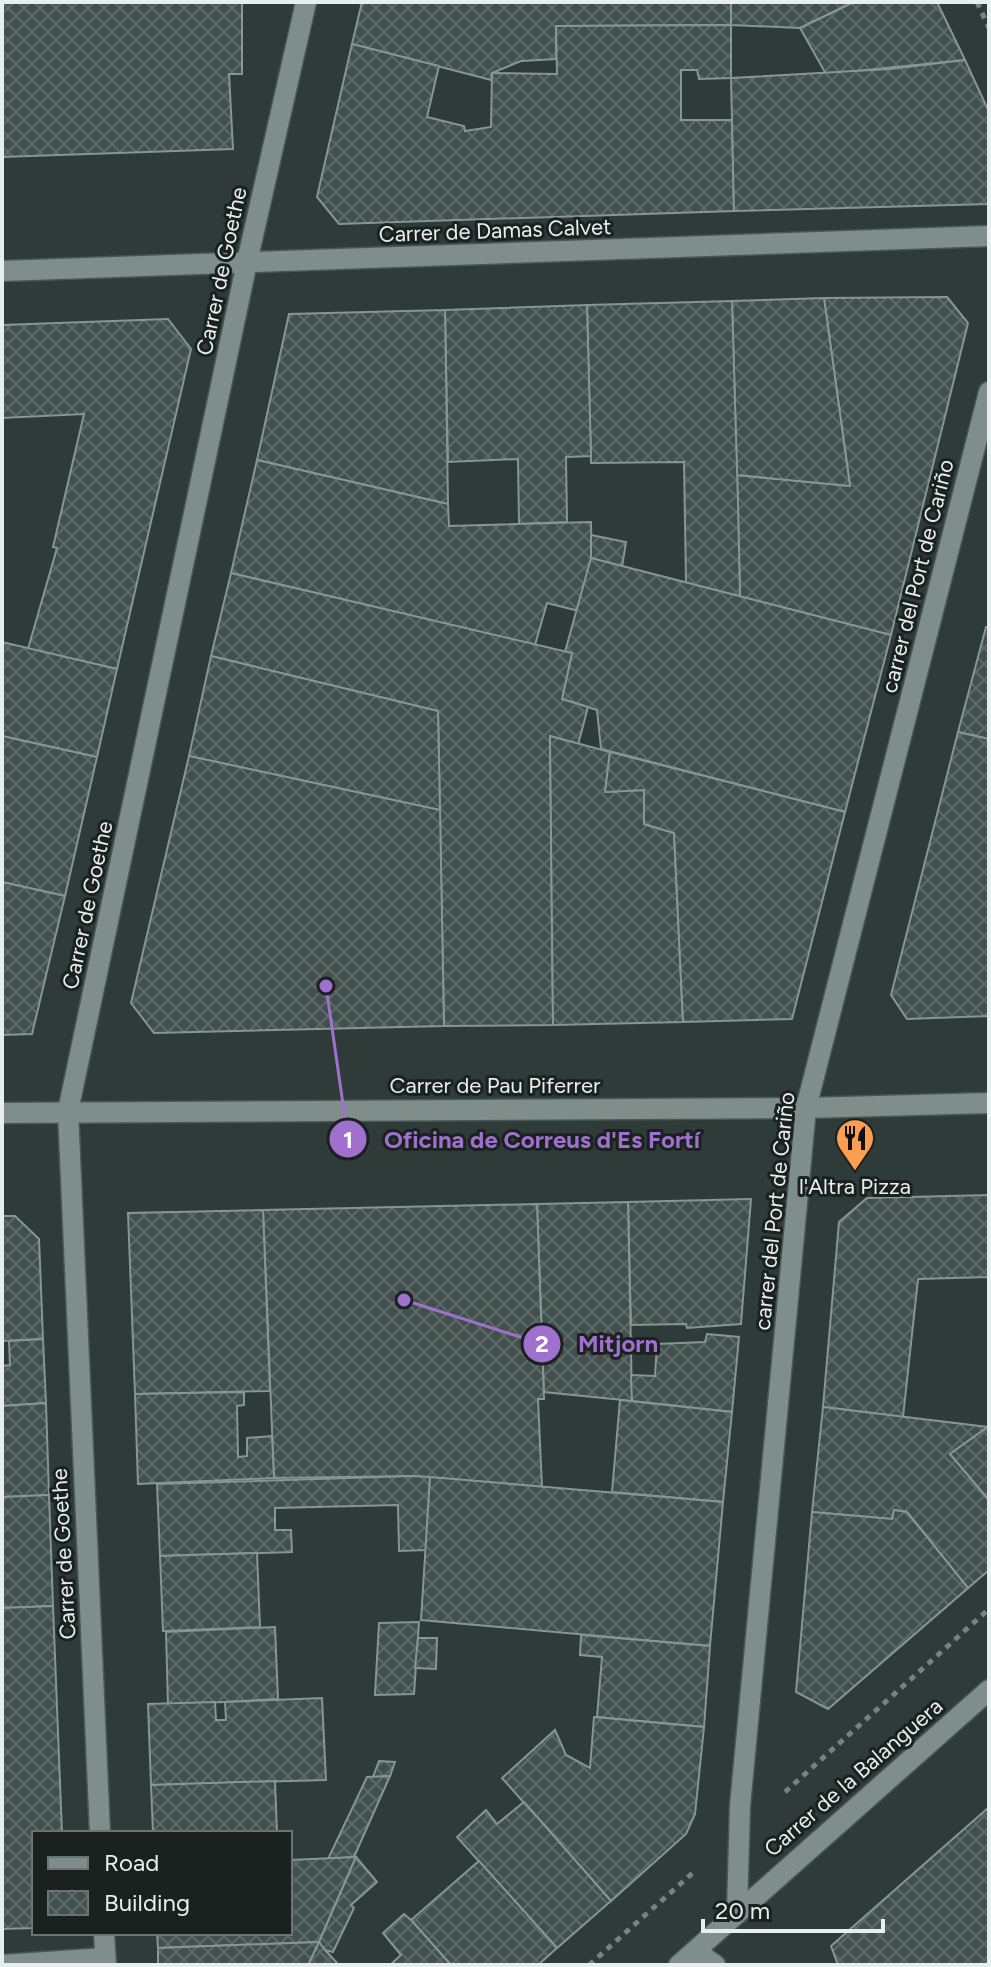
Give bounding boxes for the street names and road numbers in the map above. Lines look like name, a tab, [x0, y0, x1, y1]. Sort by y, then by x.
street label: Carrer de Goethe	[190, 185, 252, 358]
street label: Carrer de Damas Calvet	[378, 213, 612, 248]
street label: carrer del Port de Cariño	[875, 457, 960, 696]
street label: Carrer de Goethe	[56, 819, 118, 992]
street label: Carrer de Pau Piferrer	[390, 1072, 601, 1099]
street label: carrer del Port de Cariño	[749, 1091, 800, 1332]
street label: Carrer de Goethe	[46, 1468, 81, 1640]
street label: Carrer de la Balanguera	[759, 1693, 948, 1862]

